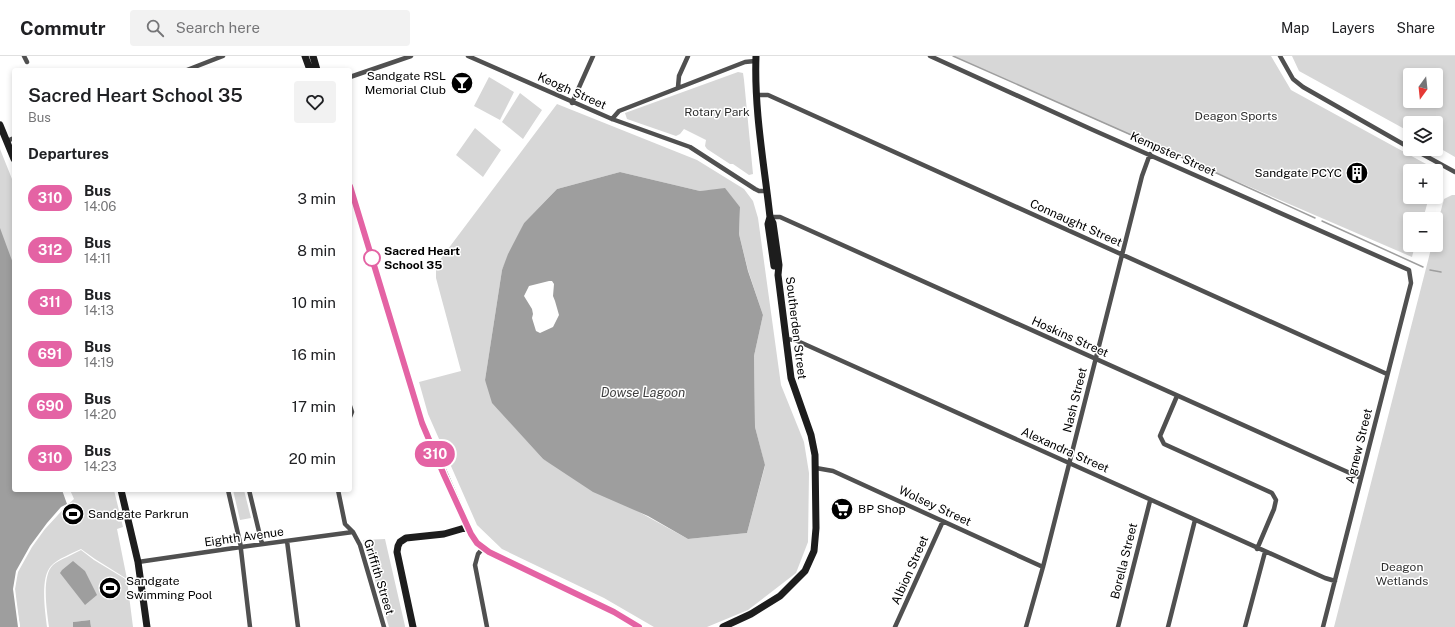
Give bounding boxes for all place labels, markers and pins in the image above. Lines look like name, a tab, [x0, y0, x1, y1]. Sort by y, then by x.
place label: Sandgate RSL Memorial Club	[365, 69, 446, 97]
bar icon: Sandgate RSL Memorial Club	[449, 70, 475, 96]
building icon: Sandgate PCYC	[1344, 160, 1370, 186]
place label: Sandgate PCYC	[1255, 166, 1342, 180]
place label: Sacred Heart School 35	[384, 244, 460, 272]
marker: Sacred Heart School 35	[363, 249, 381, 267]
supermarket icon: BP Shop	[829, 496, 855, 522]
sports icon: Sandgate Parkrun	[60, 501, 86, 527]
place label: BP Shop	[858, 502, 906, 516]
place label: Sandgate Parkrun	[88, 507, 189, 521]
place label: Sandgate Swimming Pool	[126, 574, 213, 602]
sports icon: Sandgate Swimming Pool	[97, 575, 123, 601]

